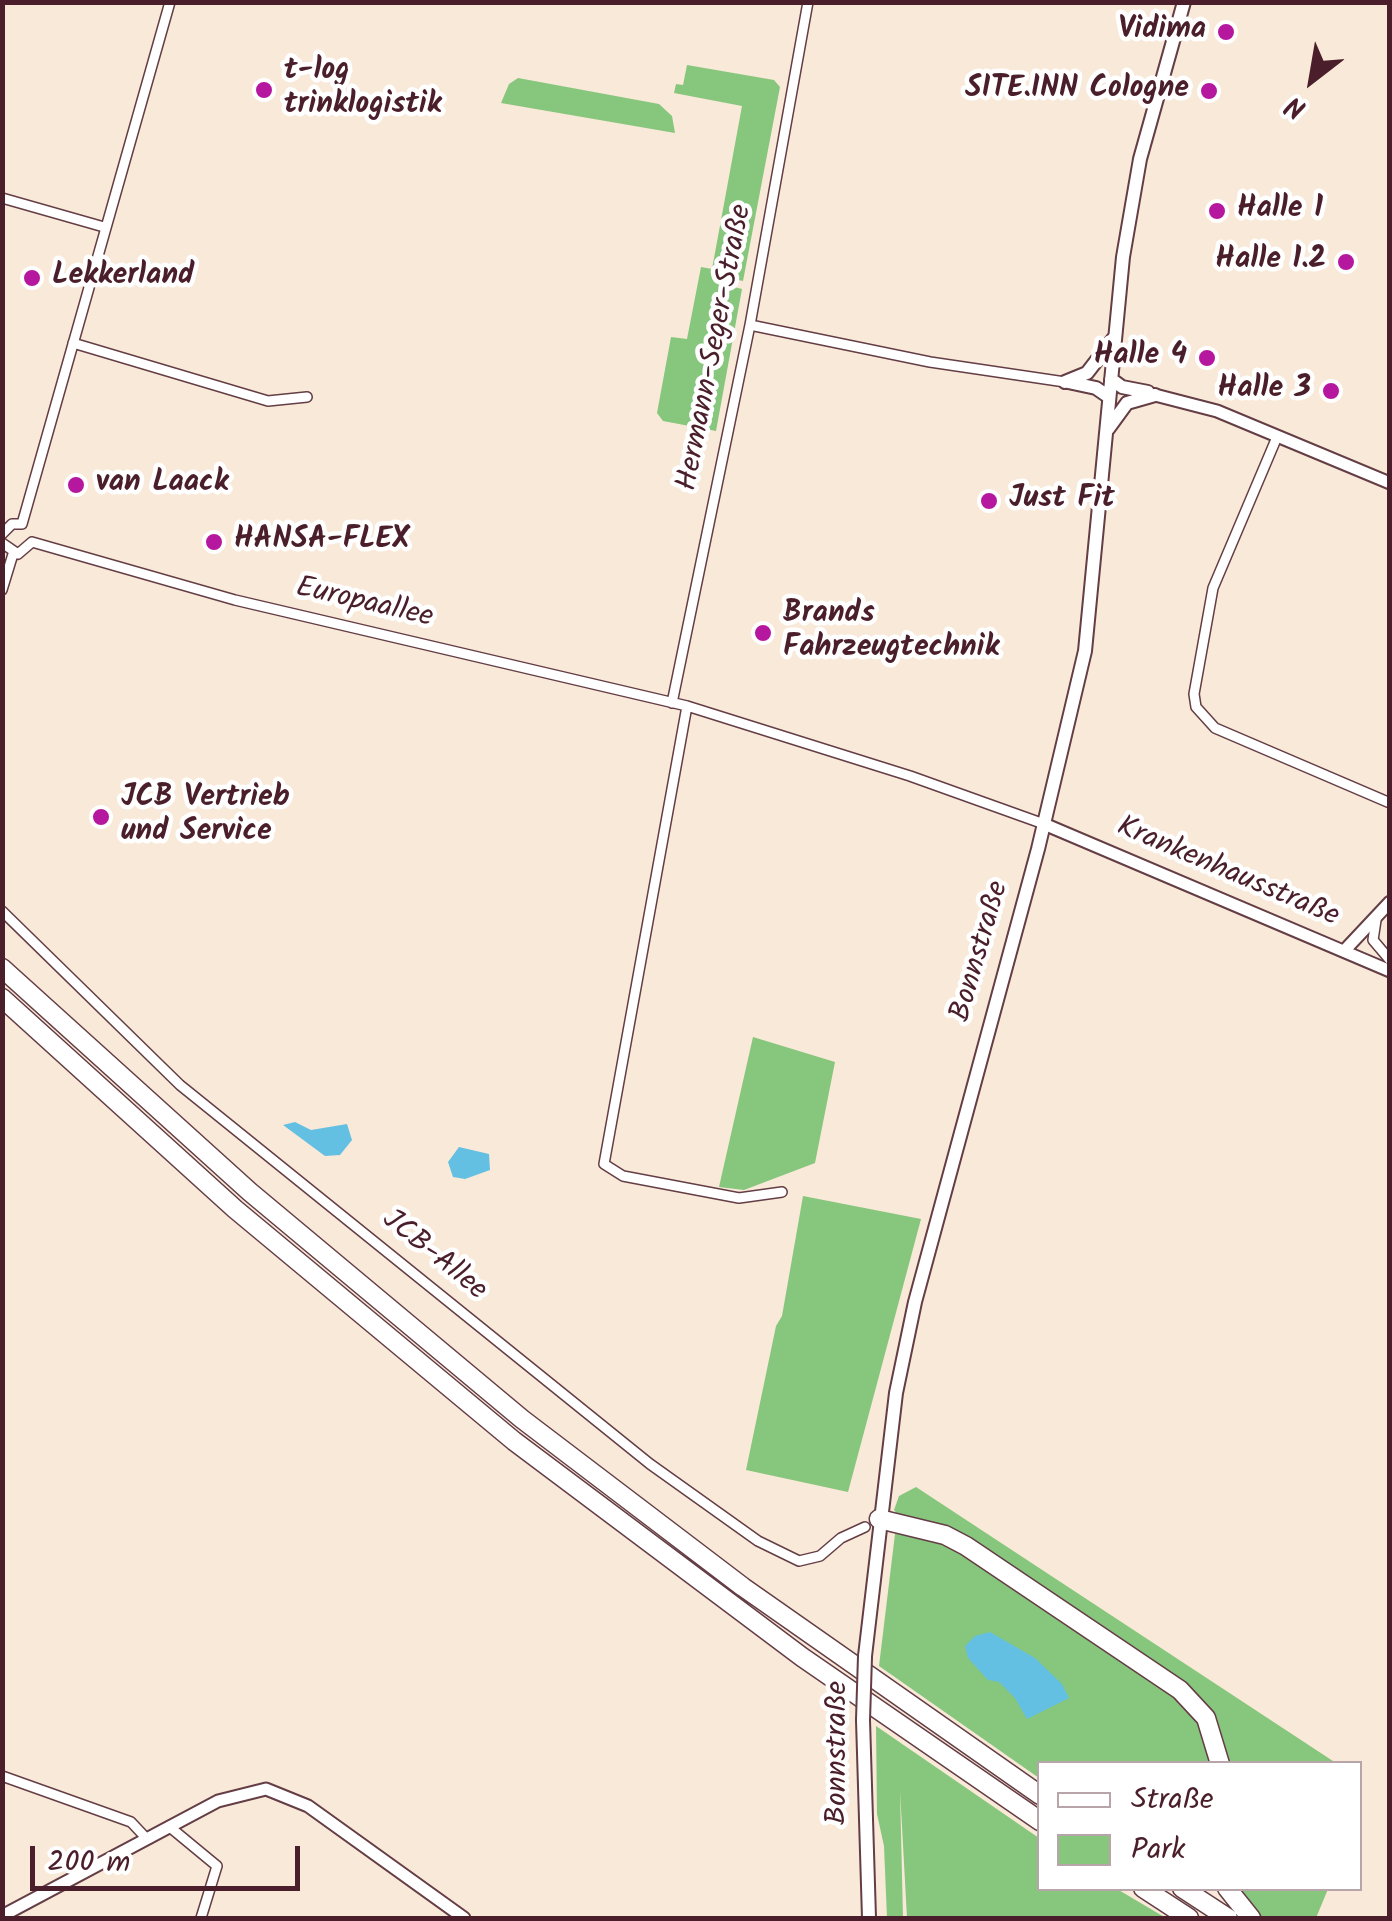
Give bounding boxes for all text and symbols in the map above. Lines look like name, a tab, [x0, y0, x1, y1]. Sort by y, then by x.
place label: Vidima	[1118, 14, 1206, 50]
marker: Vidima	[1215, 21, 1237, 43]
north arrow	[1262, 30, 1362, 130]
place label: t-log trinklogistik	[284, 55, 442, 126]
place label: SITE.INN Cologne	[965, 73, 1189, 109]
marker: t-log trinklogistik	[253, 79, 275, 101]
marker: SITE.INN Cologne	[1198, 80, 1220, 102]
text: N	[1277, 82, 1315, 130]
place label: Halle 1	[1237, 193, 1323, 229]
marker: Halle 1	[1206, 200, 1228, 222]
street label: Hermann-Seger-Straße	[672, 202, 762, 494]
place label: Halle 1.2	[1215, 244, 1326, 280]
marker: Halle 1.2	[1335, 251, 1357, 273]
place label: Lekkerland	[52, 260, 194, 296]
marker: Lekkerland	[21, 267, 43, 289]
place label: Halle 4	[1094, 340, 1187, 376]
marker: Halle 4	[1196, 347, 1218, 369]
place label: Halle 3	[1218, 373, 1311, 409]
marker: Halle 3	[1320, 380, 1342, 402]
place label: van Laack	[96, 467, 229, 503]
marker: van Laack	[65, 474, 87, 496]
place label: Just Fit	[1009, 483, 1115, 519]
marker: Just Fit	[978, 490, 1000, 512]
place label: HANSA-FLEX	[234, 524, 409, 560]
marker: HANSA-FLEX	[203, 531, 225, 553]
street label: Europaallee	[292, 572, 436, 638]
place label: Brands Fahrzeugtechnik	[783, 598, 999, 668]
marker: Brands Fahrzeugtechnik	[752, 622, 774, 644]
place label: JCB Vertrieb und Service	[121, 782, 290, 852]
marker: JCB Vertrieb und Service	[90, 806, 112, 828]
street label: Krankenhausstraße	[1110, 811, 1344, 937]
street label: Bonnstraße	[945, 878, 1019, 1026]
street label: JCB-Allee	[373, 1204, 493, 1310]
street label: Bonnstraße	[822, 1681, 858, 1825]
legend	[1037, 1761, 1362, 1891]
text: Straße	[1131, 1776, 1214, 1824]
scale bar	[35, 1826, 305, 1888]
text: Park	[1131, 1826, 1185, 1874]
text: 200 m	[47, 1839, 130, 1887]

